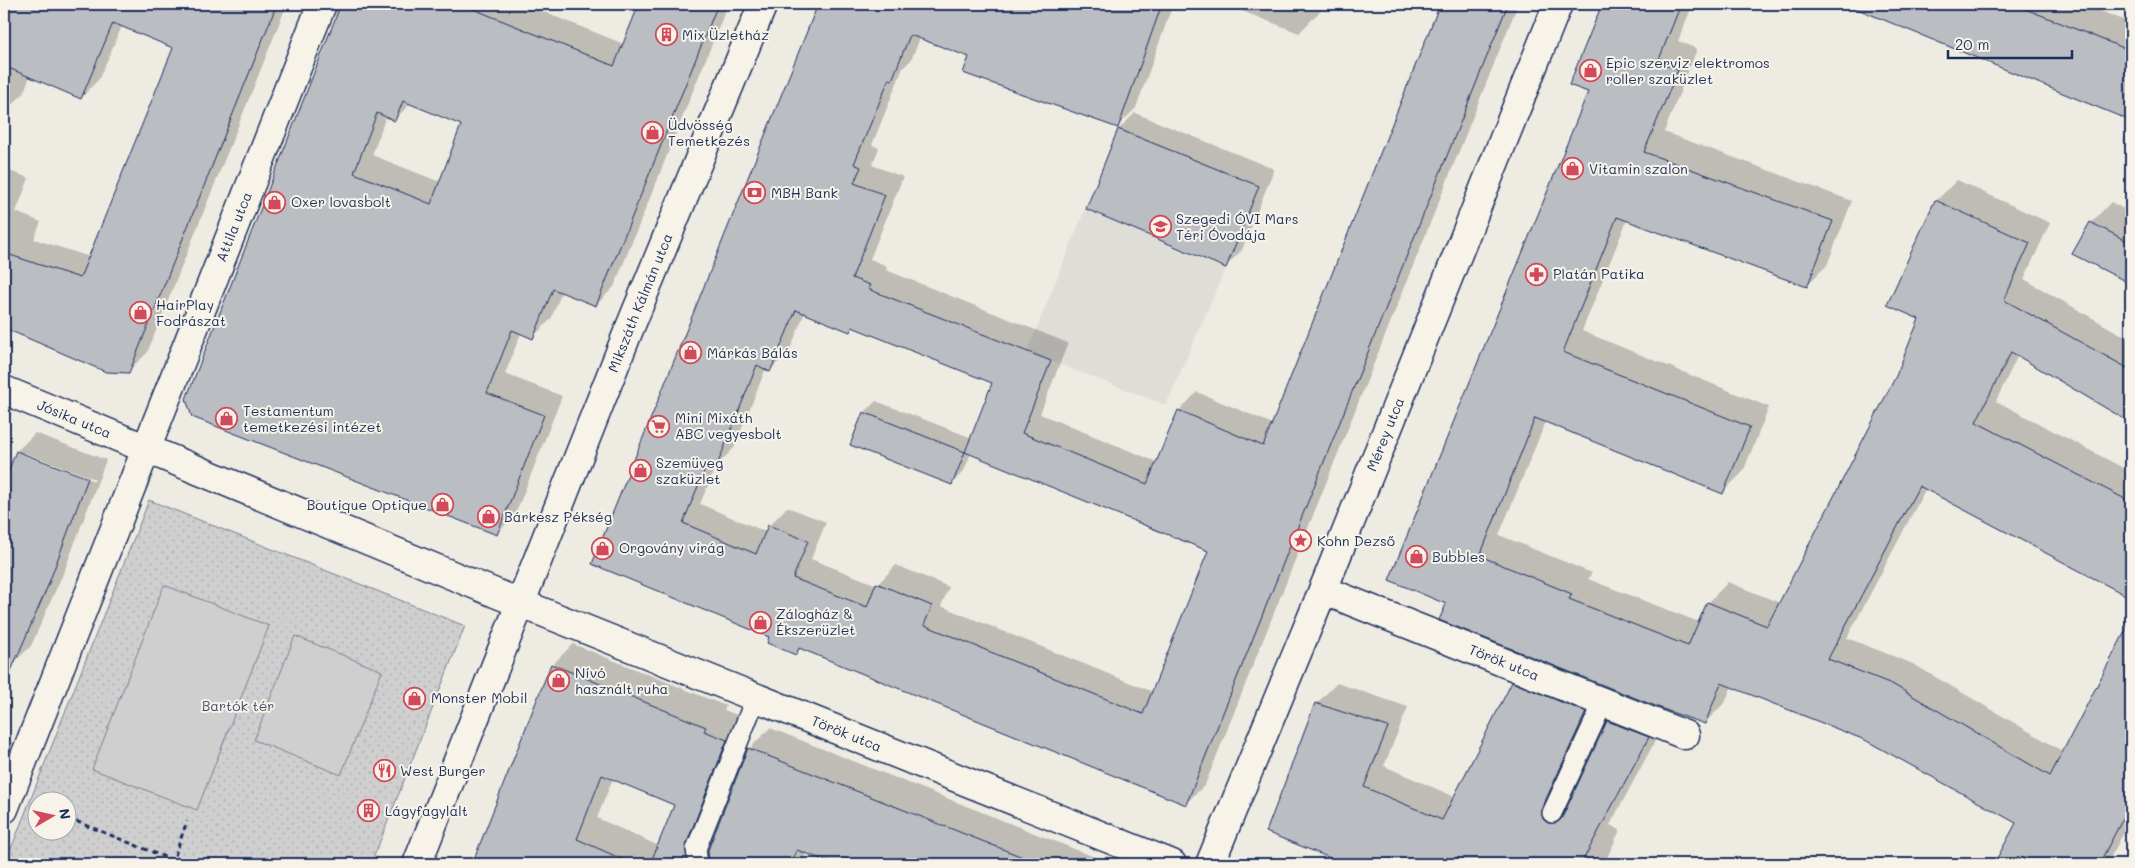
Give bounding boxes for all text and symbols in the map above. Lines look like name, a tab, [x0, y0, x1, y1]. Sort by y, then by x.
building icon: Mix Üzletház	[654, 23, 678, 47]
place label: Mix Üzletház	[682, 25, 769, 44]
scale bar	[1948, 28, 2071, 60]
text: 20 m	[1955, 34, 1989, 54]
place label: Epic szerviz elektromos roller szaküzlet	[1606, 53, 1770, 88]
shop icon: Epic szerviz elektromos roller szaküzlet	[1578, 59, 1602, 83]
place label: Üdvösség Temetkezés	[668, 115, 750, 150]
shop icon: Üdvösség Temetkezés	[640, 121, 664, 145]
shop icon: Vitamin szalon	[1561, 157, 1585, 181]
place label: Vitamin szalon	[1589, 159, 1688, 178]
bank icon: MBH Bank	[743, 181, 767, 205]
place label: MBH Bank	[771, 183, 838, 202]
street label: Attila utca	[211, 189, 256, 264]
shop icon: Oxer lovasbolt	[263, 190, 287, 214]
place label: Oxer lovasbolt	[291, 192, 391, 211]
place label: Szegedi ÓVI Mars Téri Óvodája	[1176, 209, 1298, 244]
school or university icon: Szegedi ÓVI Mars Téri Óvodája	[1148, 215, 1172, 239]
street label: Mikszáth Kálmán utca	[603, 230, 677, 375]
pharmacy icon: Platán Patika	[1525, 262, 1549, 286]
place label: Platán Patika	[1553, 264, 1645, 283]
place label: HairPlay Fodrászat	[156, 295, 226, 330]
shop icon: HairPlay Fodrászat	[128, 301, 152, 325]
shop icon: Márkás Bálás	[679, 341, 703, 365]
place label: Márkás Bálás	[707, 343, 798, 362]
street label: Mérey utca	[1362, 394, 1408, 474]
street label: Jósika utca	[34, 395, 114, 442]
place label: Testamentum temetkezési intézet	[243, 401, 382, 436]
shop icon: Testamentum temetkezési intézet	[215, 407, 239, 431]
place label: Mini Mixáth ABC vegyesbolt	[675, 408, 782, 443]
supermarket icon: Mini Mixáth ABC vegyesbolt	[647, 414, 671, 438]
place label: Szemüveg szaküzlet	[656, 453, 723, 488]
shop icon: Szemüveg szaküzlet	[628, 459, 652, 483]
shop icon: Boutique Optique	[431, 493, 455, 517]
place label: Boutique Optique	[307, 495, 427, 514]
shop icon: Bárkesz Pékség	[476, 505, 500, 529]
place label: Bárkesz Pékség	[504, 507, 612, 526]
place icon: Kohn Dezső	[1289, 529, 1313, 553]
place label: Kohn Dezső	[1317, 531, 1395, 550]
shop icon: Orgovány virág	[591, 536, 615, 560]
place label: Orgovány virág	[619, 538, 724, 557]
shop icon: Bubbles	[1404, 545, 1428, 569]
place label: Bubbles	[1432, 547, 1485, 566]
place label: Zálogház & Ékszerüzlet	[776, 604, 856, 639]
shop icon: Zálogház & Ékszerüzlet	[748, 610, 772, 634]
street label: Török utca	[1466, 639, 1542, 685]
place label: Nívó használt ruha	[575, 663, 668, 698]
shop icon: Nívó használt ruha	[547, 669, 571, 693]
shop icon: Monster Mobil	[403, 686, 427, 710]
place label: Monster Mobil	[431, 688, 528, 707]
park label: Bartók tér	[202, 696, 274, 715]
street label: Török utca	[809, 711, 885, 756]
restaurant icon: West Burger	[372, 759, 396, 783]
place label: West Burger	[400, 761, 486, 780]
north arrow	[28, 790, 78, 840]
building icon: Lágyfagylalt	[357, 799, 381, 823]
place label: Lágyfagylalt	[385, 801, 468, 820]
text: N	[55, 807, 76, 821]

